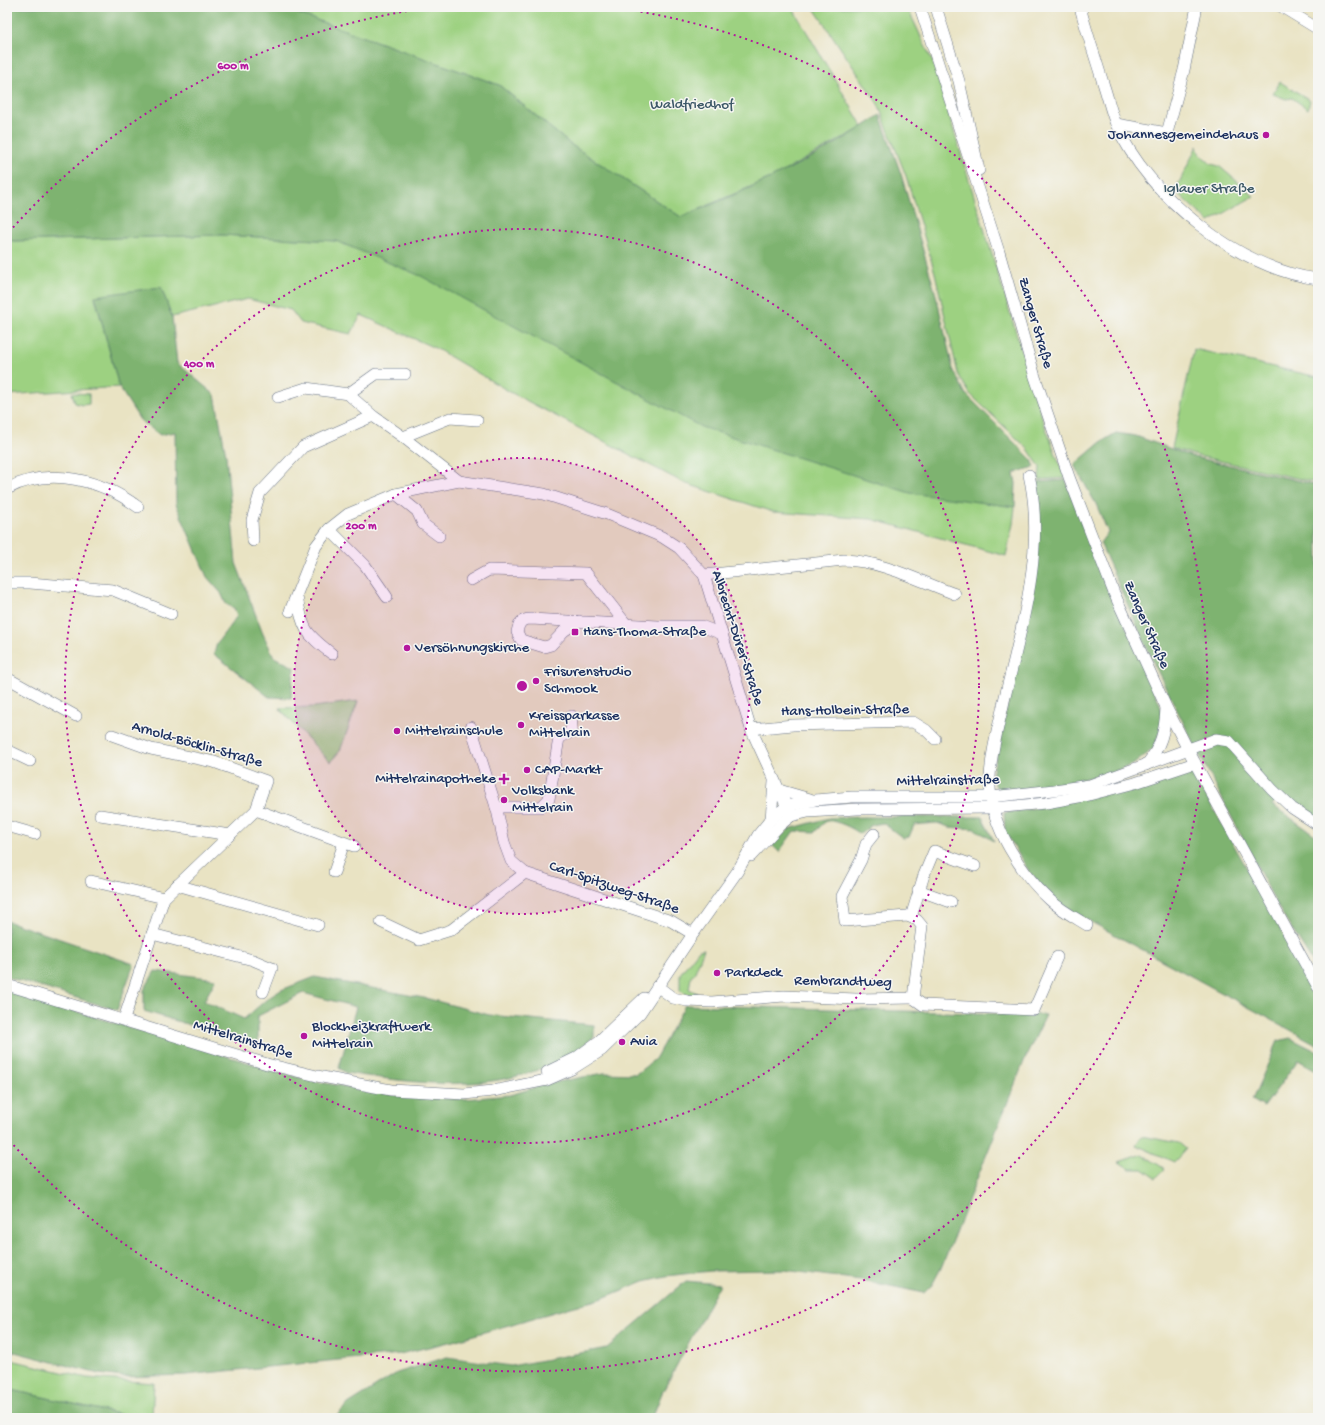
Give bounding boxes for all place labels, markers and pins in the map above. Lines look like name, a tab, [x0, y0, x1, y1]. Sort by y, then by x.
place label: Johannesgemeindehaus	[1108, 126, 1258, 144]
marker: Johannesgemeindehaus	[1261, 130, 1271, 140]
place label: Hans-Thoma-Straße	[583, 623, 706, 641]
marker: Hans-Thoma-Straße	[570, 627, 580, 637]
place label: Versöhnungskirche	[414, 639, 530, 657]
marker: Versöhnungskirche	[402, 643, 412, 653]
place label: Frisurenstudio Schmook	[543, 663, 632, 698]
marker: Frisurenstudio Schmook	[531, 676, 541, 686]
centre of rings	[515, 679, 529, 693]
place label: Kreissparkasse Mittelrain	[529, 707, 620, 742]
marker: Kreissparkasse Mittelrain	[516, 720, 526, 730]
place label: Mittelrainschule	[405, 722, 503, 740]
marker: Mittelrainschule	[392, 726, 402, 736]
place label: CAP-Markt	[535, 761, 604, 779]
marker: CAP-Markt	[522, 765, 532, 775]
place label: Mittelrainapotheke	[375, 770, 496, 788]
marker: Mittelrainapotheke	[499, 774, 509, 784]
place label: Volksbank Mittelrain	[511, 782, 575, 817]
marker: Volksbank Mittelrain	[499, 795, 509, 805]
place label: Parkdeck	[724, 964, 783, 982]
marker: Parkdeck	[712, 968, 722, 978]
place label: Blockheizkraftwerk Mittelrain	[311, 1018, 432, 1053]
marker: Blockheizkraftwerk Mittelrain	[299, 1031, 309, 1041]
place label: Avia	[630, 1033, 658, 1051]
marker: Avia	[617, 1037, 627, 1047]

